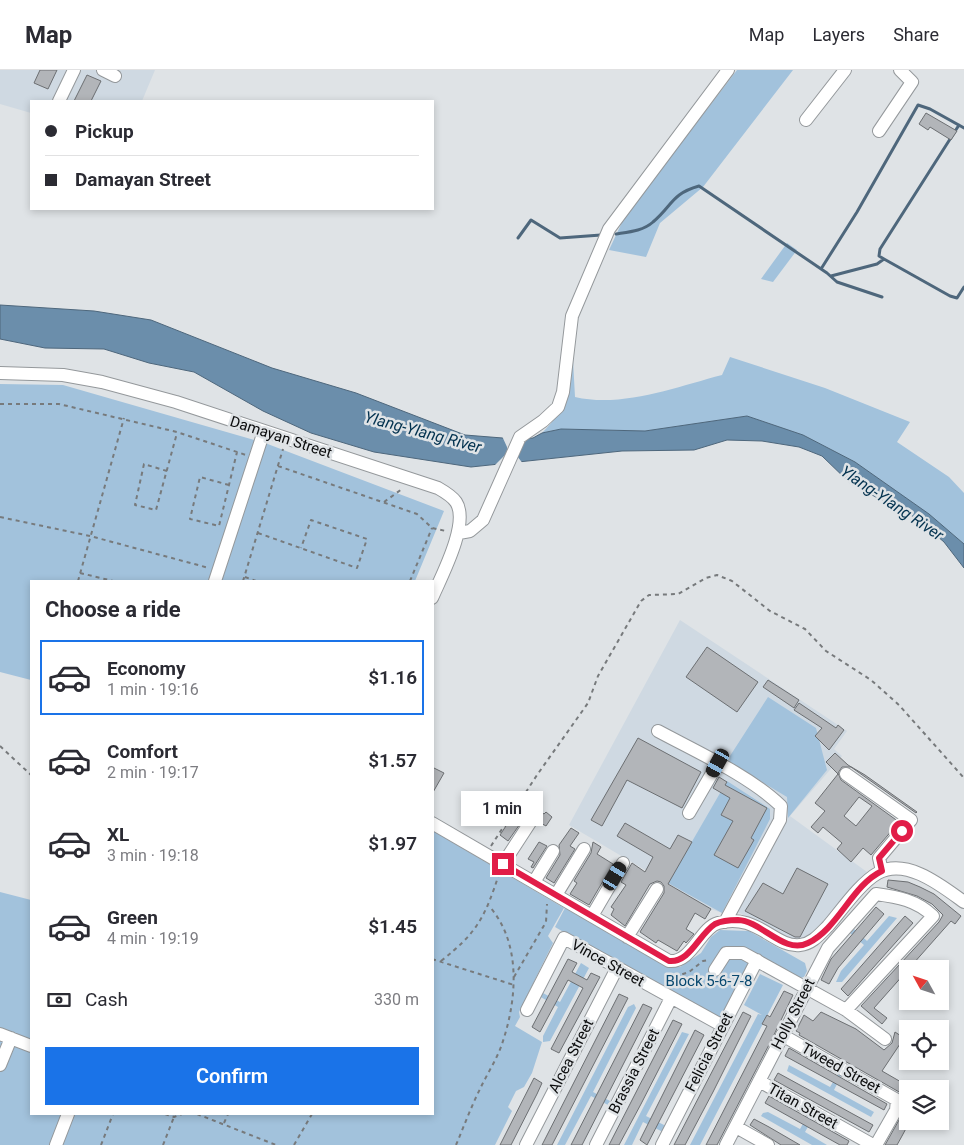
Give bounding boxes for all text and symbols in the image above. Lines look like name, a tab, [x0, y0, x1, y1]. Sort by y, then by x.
text: Map	[25, 21, 72, 49]
text: Map	[749, 24, 784, 45]
text: Layers	[812, 24, 865, 45]
text: Share	[893, 24, 939, 45]
text: Pickup	[75, 120, 134, 143]
text: Damayan Street	[75, 168, 211, 191]
water label: Ylang-Ylang River	[363, 407, 484, 457]
street label: Damayan Street	[228, 412, 334, 462]
water label: Ylang-Ylang River	[837, 462, 948, 545]
text: Choose a ride	[45, 597, 181, 622]
icon: car	[47, 655, 92, 700]
text: Economy	[107, 657, 186, 680]
text: $1.16	[368, 666, 417, 689]
text: 1 min · 19:16	[107, 680, 199, 699]
icon: car	[47, 738, 92, 783]
text: Comfort	[107, 740, 178, 763]
car	[704, 746, 731, 780]
text: $1.57	[368, 749, 417, 772]
text: 2 min · 19:17	[107, 763, 199, 782]
callout: 1 min	[462, 792, 544, 826]
text: 1 min	[482, 799, 522, 818]
route start	[891, 820, 913, 842]
icon: car	[47, 821, 92, 866]
text: XL	[107, 823, 129, 846]
text: $1.97	[368, 832, 417, 855]
text: 3 min · 19:18	[107, 846, 199, 865]
route end	[492, 853, 514, 875]
car	[600, 859, 629, 893]
icon: car	[47, 904, 92, 949]
text: Green	[107, 906, 158, 929]
text: $1.45	[368, 915, 417, 938]
text: 4 min · 19:19	[107, 929, 199, 948]
street label: Vince Street	[568, 936, 648, 990]
north arrow	[899, 960, 949, 1010]
map controls	[899, 960, 949, 1130]
park label: Block 5-6-7-8	[666, 972, 752, 990]
street label: Holly Street	[768, 976, 819, 1052]
icon: cash	[45, 986, 73, 1014]
text: Cash	[85, 988, 128, 1011]
text: 330 m	[374, 990, 419, 1009]
street label: Felicia Street	[681, 1009, 737, 1095]
street label: Alcea Street	[545, 1016, 597, 1096]
button: locate	[899, 1020, 949, 1070]
street label: Brassia Street	[605, 1025, 663, 1116]
street label: Tweed Street	[798, 1039, 884, 1097]
button: Confirm	[45, 1047, 419, 1105]
street label: Titan Street	[765, 1079, 841, 1133]
button: layers	[899, 1080, 949, 1130]

